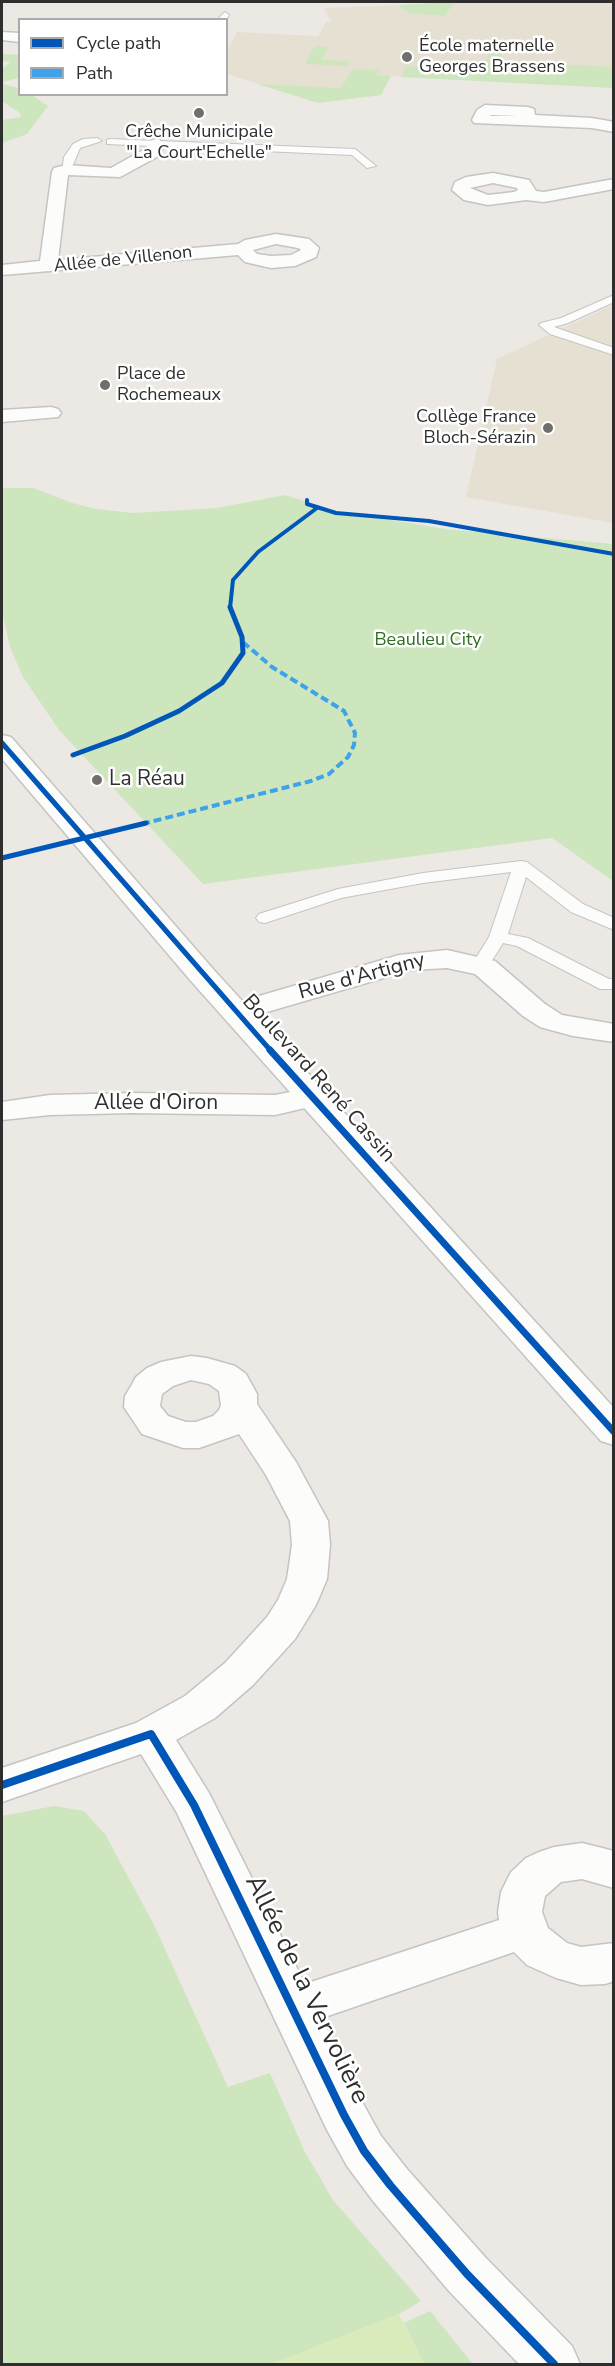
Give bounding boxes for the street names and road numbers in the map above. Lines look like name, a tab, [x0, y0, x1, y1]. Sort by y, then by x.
street label: Allée de Villenon	[53, 242, 193, 278]
street label: Rue d'Artigny	[296, 948, 428, 1006]
street label: Boulevard René Cassin	[236, 990, 400, 1168]
street label: Allée d'Oiron	[94, 1091, 218, 1117]
street label: Allée de la Vervolière	[237, 1870, 375, 2110]

